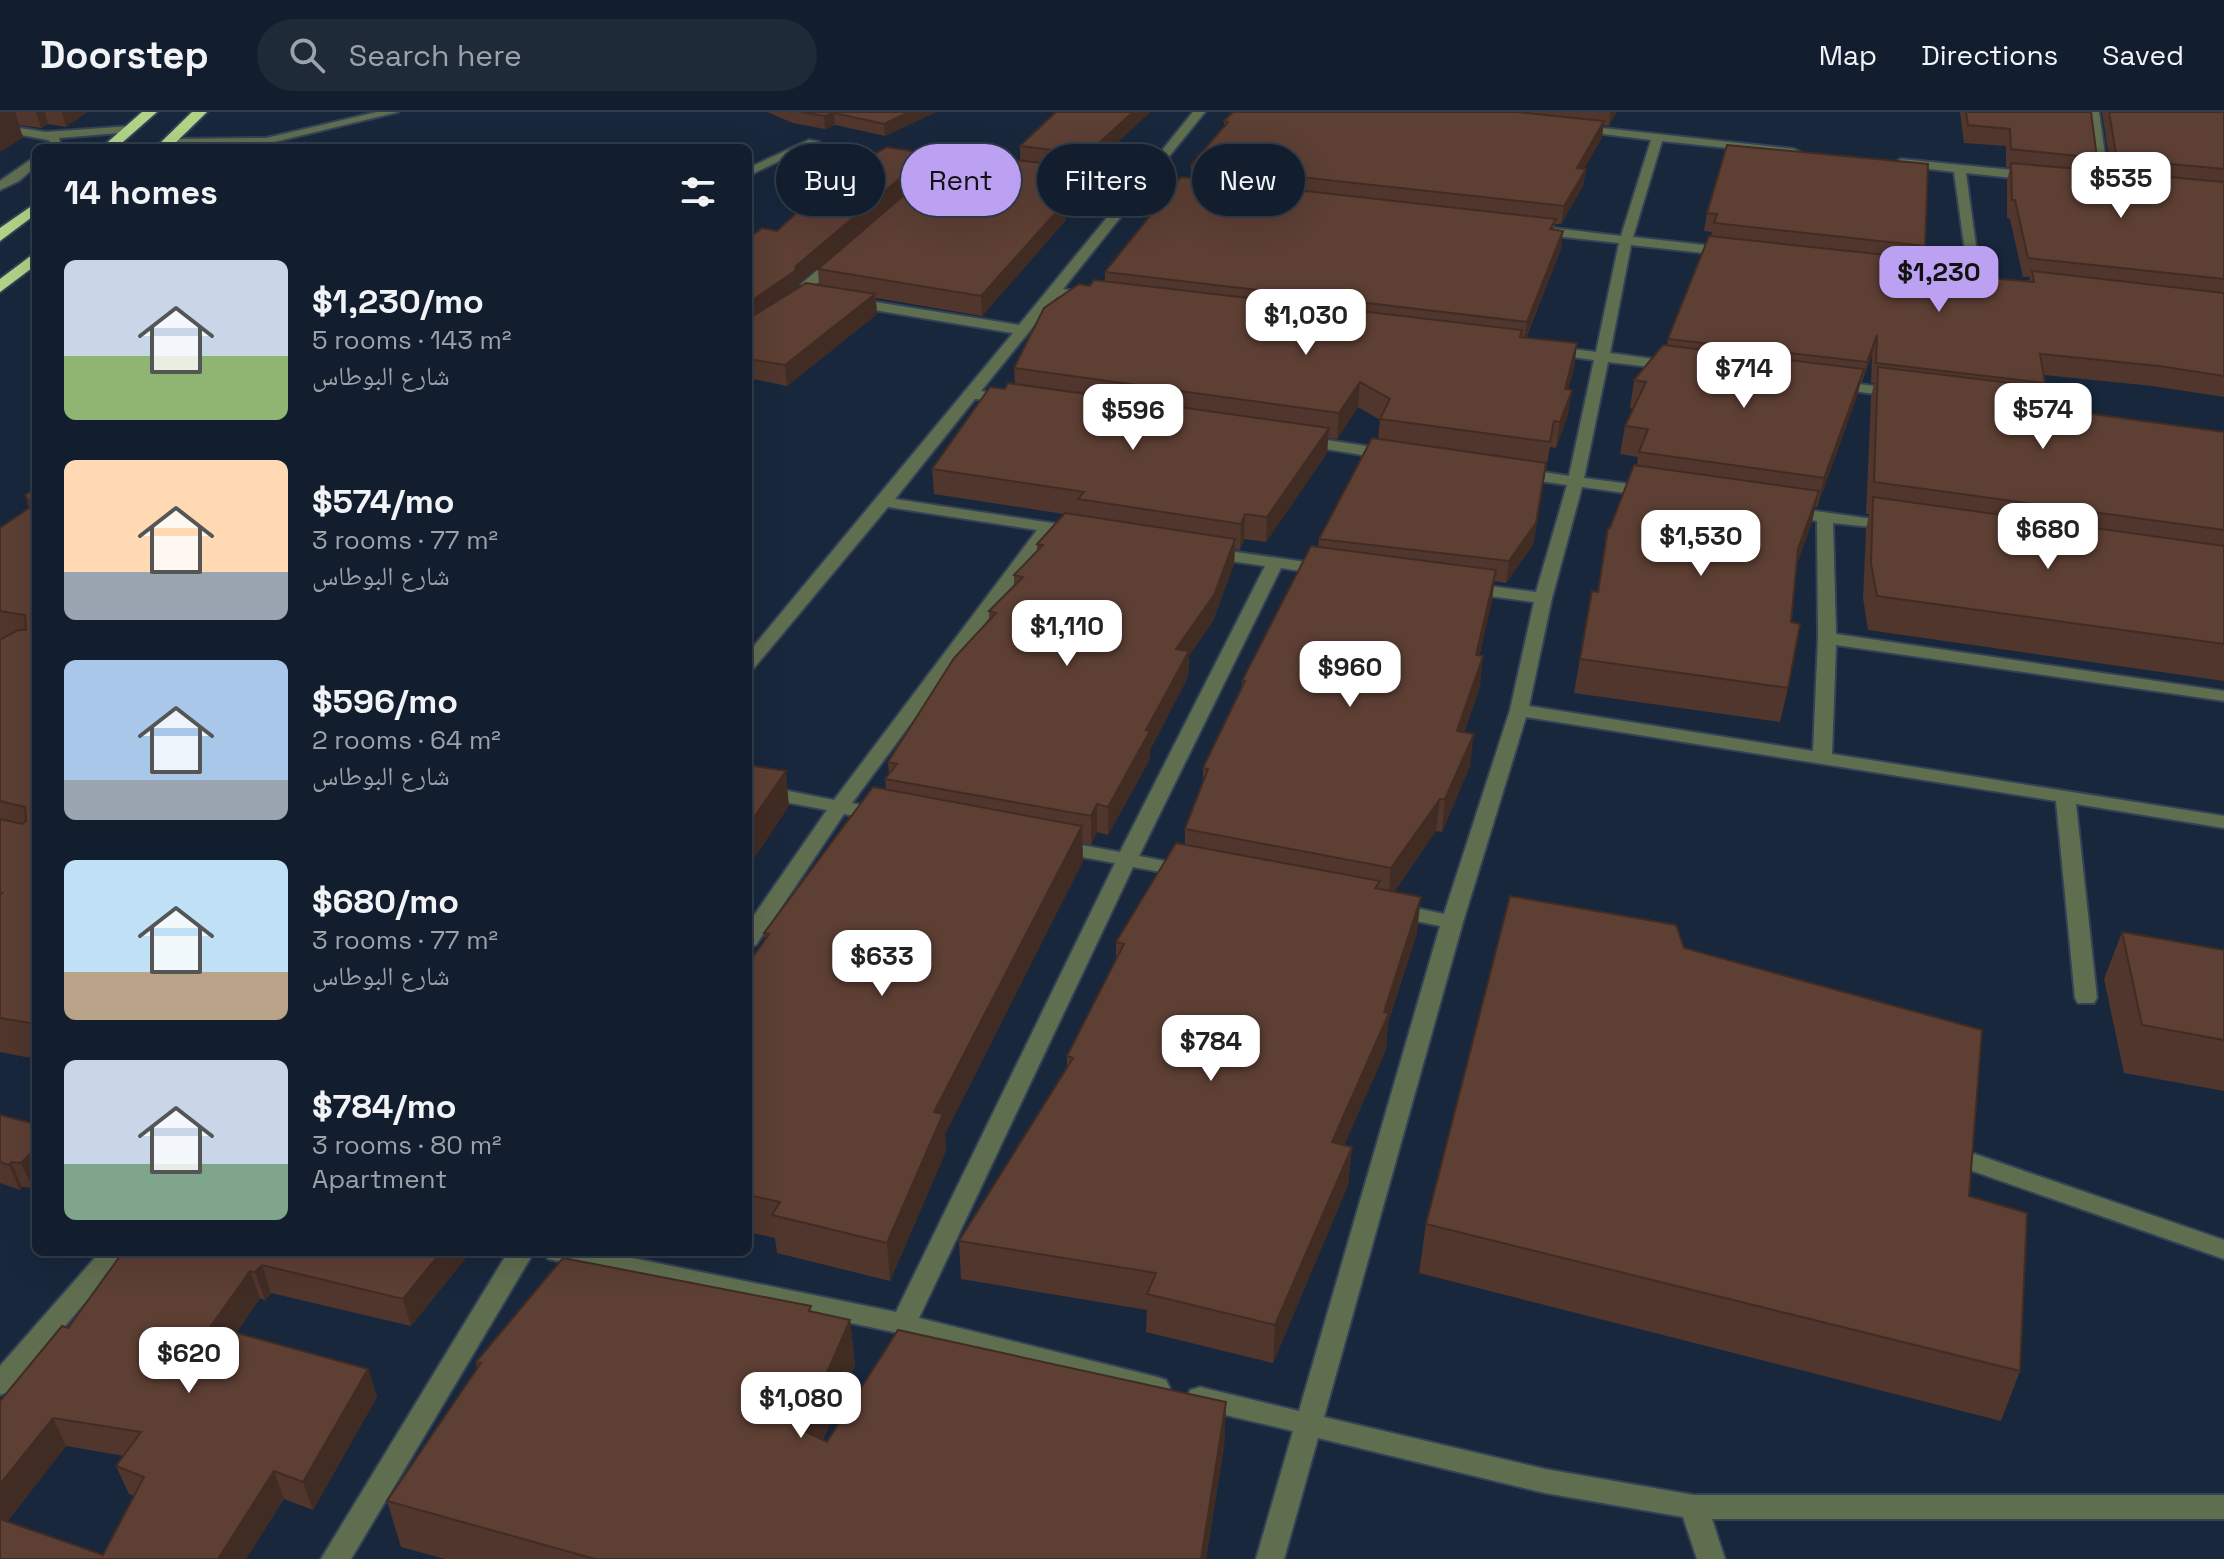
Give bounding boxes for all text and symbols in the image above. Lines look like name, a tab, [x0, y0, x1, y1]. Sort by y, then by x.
search box	[257, 19, 817, 91]
text: Doorstep	[40, 31, 209, 79]
icon: search	[285, 33, 329, 77]
text: Search here	[349, 36, 522, 75]
text: Map	[1819, 37, 1877, 73]
text: Directions	[1921, 37, 2058, 73]
text: Saved	[2102, 37, 2184, 73]
chip: Buy	[776, 144, 885, 216]
chip: Rent	[901, 144, 1021, 216]
chip: Filters	[1037, 144, 1176, 216]
chip: New	[1192, 144, 1305, 216]
pin: $535	[2074, 152, 2168, 220]
text: $535	[2090, 161, 2152, 195]
icon: filters	[676, 170, 720, 214]
text: 14 homes	[64, 171, 218, 214]
pin: $1,230	[1874, 246, 2004, 314]
text: $1,230	[1897, 255, 1981, 289]
text: $1,230/mo	[312, 280, 484, 323]
pin: $1,030	[1241, 289, 1371, 357]
icon: home	[128, 292, 224, 388]
text: $1,030	[1264, 298, 1348, 332]
text: 5 rooms · 143 m²	[312, 323, 511, 357]
pin: $714	[1697, 342, 1791, 410]
text: $714	[1715, 351, 1773, 385]
text: شارع البوطاس	[312, 359, 450, 393]
pin: $574	[1996, 383, 2090, 451]
pin: $596	[1086, 384, 1180, 452]
text: $574	[2013, 392, 2073, 426]
text: $596	[1101, 393, 1165, 427]
text: $574/mo	[312, 480, 455, 523]
icon: home	[128, 492, 224, 588]
pin: $680	[2001, 503, 2095, 571]
pin: $1,530	[1636, 510, 1766, 578]
text: $680	[2016, 512, 2080, 546]
text: $1,530	[1659, 519, 1743, 553]
text: 3 rooms · 77 m²	[312, 523, 498, 557]
text: شارع البوطاس	[312, 559, 450, 593]
pin: $1,110	[1002, 600, 1132, 668]
text: $1,110	[1030, 609, 1104, 643]
pin: $960	[1303, 641, 1397, 709]
text: $960	[1318, 650, 1382, 684]
text: $596/mo	[312, 680, 458, 723]
icon: home	[128, 692, 224, 788]
text: 2 rooms · 64 m²	[312, 723, 501, 757]
text: شارع البوطاس	[312, 759, 450, 793]
text: $680/mo	[312, 880, 459, 923]
icon: home	[128, 892, 224, 988]
text: 3 rooms · 77 m²	[312, 923, 498, 957]
pin: $633	[835, 930, 929, 998]
text: $633	[850, 939, 914, 973]
text: شارع البوطاس	[312, 959, 450, 993]
pin: $784	[1164, 1015, 1258, 1083]
text: $784	[1180, 1024, 1242, 1058]
text: $784/mo	[312, 1085, 457, 1128]
icon: home	[128, 1092, 224, 1188]
text: 3 rooms · 80 m²	[312, 1128, 502, 1162]
text: Apartment	[312, 1162, 447, 1196]
pin: $620	[142, 1327, 236, 1395]
text: $620	[157, 1336, 221, 1370]
pin: $1,080	[736, 1372, 866, 1440]
text: $1,080	[759, 1381, 843, 1415]

